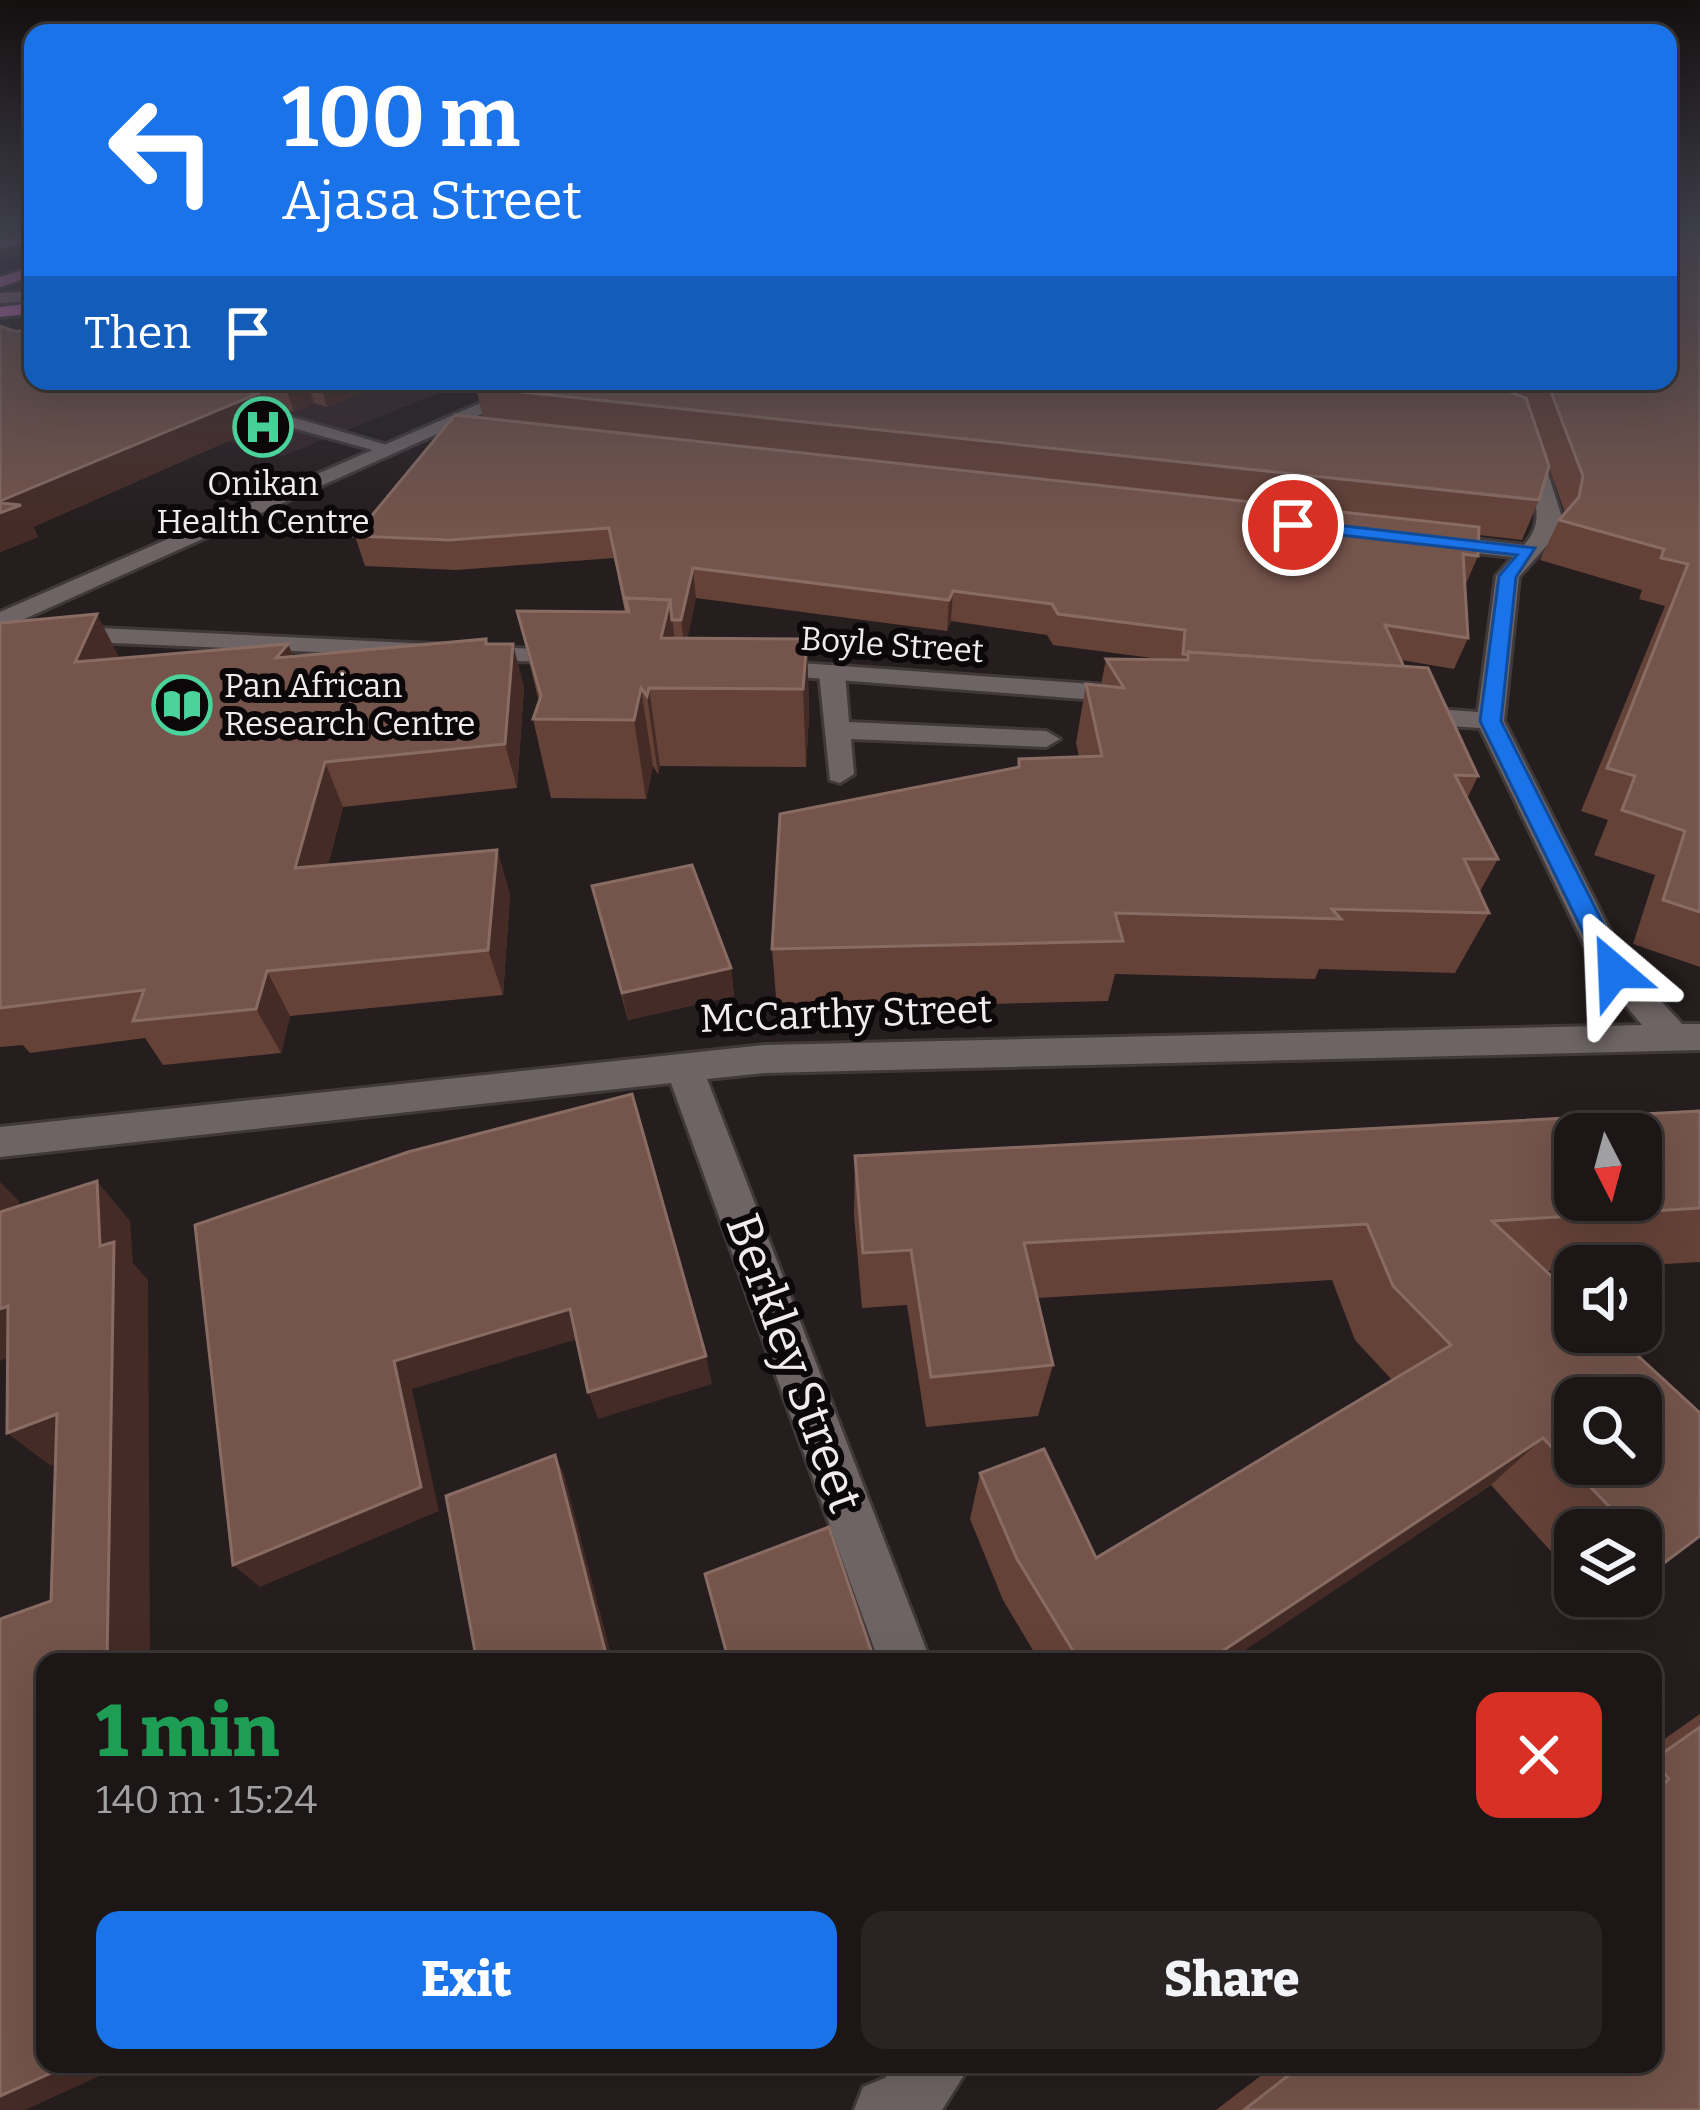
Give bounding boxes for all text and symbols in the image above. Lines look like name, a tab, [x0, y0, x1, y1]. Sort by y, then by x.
text: 100 m	[282, 67, 520, 168]
icon: left	[84, 72, 240, 228]
text: Ajasa Street	[282, 169, 582, 233]
icon: arrive	[215, 300, 281, 366]
text: Then	[84, 306, 191, 360]
hospital icon: Onikan Health Centre	[232, 396, 294, 458]
place label: Onikan Health Centre	[156, 464, 370, 542]
pin	[1242, 474, 1344, 576]
icon: arrive	[1260, 492, 1326, 558]
street label: Boyle Street	[799, 619, 985, 671]
place label: Pan African Research Centre	[224, 666, 475, 744]
library icon: Pan African Research Centre	[151, 674, 213, 736]
position arrow	[1551, 908, 1677, 1034]
street label: McCarthy Street	[699, 986, 993, 1042]
north arrow	[1554, 1113, 1662, 1221]
map controls	[1554, 1113, 1662, 1617]
street label: Berkley Street	[713, 1206, 875, 1520]
button: sound	[1554, 1245, 1662, 1353]
button: search	[1554, 1377, 1662, 1485]
button: layers	[1554, 1509, 1662, 1617]
text: 1 min	[96, 1689, 279, 1775]
button: close	[1476, 1692, 1602, 1818]
text: 140 m · 15:24	[96, 1777, 317, 1823]
button: Exit	[96, 1911, 837, 2049]
button: Share	[861, 1911, 1602, 2049]

